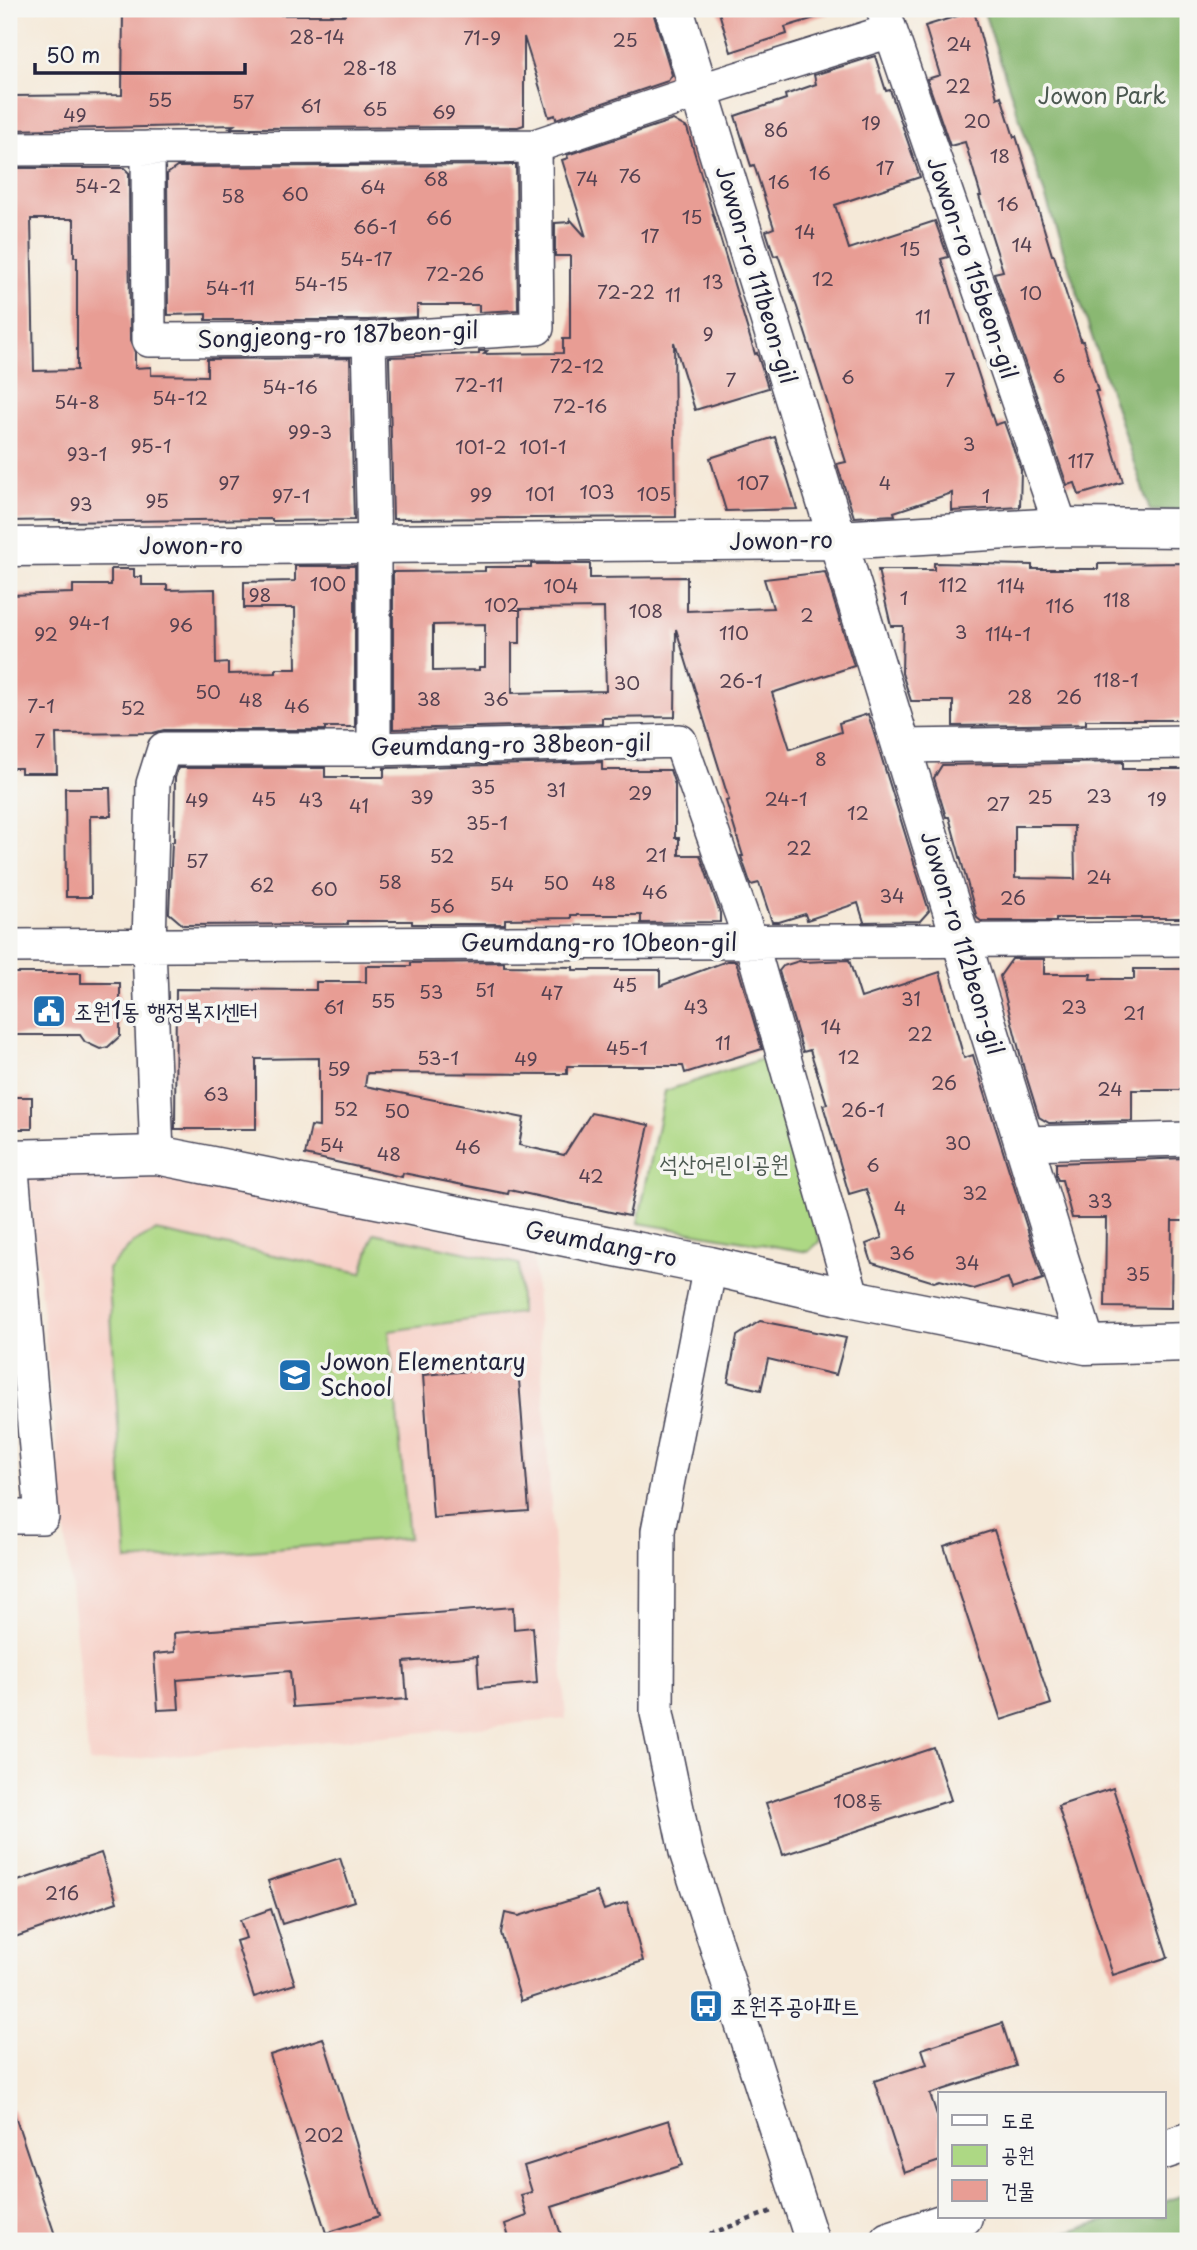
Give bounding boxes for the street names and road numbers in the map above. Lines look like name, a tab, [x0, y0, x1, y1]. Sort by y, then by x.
street label: Jowon-ro 115beon-gil	[921, 153, 1023, 383]
street label: Jowon-ro 111beon-gil	[708, 161, 807, 388]
street label: Songjeong-ro 187beon-gil	[197, 311, 479, 356]
street label: Jowon-ro	[729, 521, 833, 558]
street label: Jowon-ro	[139, 527, 243, 562]
street label: Geumdang-ro 38beon-gil	[370, 724, 652, 763]
street label: Jowon-ro 112beon-gil	[913, 826, 1014, 1059]
street label: Geumdang-ro 10beon-gil	[461, 924, 737, 959]
street label: Geumdang-ro	[522, 1211, 680, 1274]

